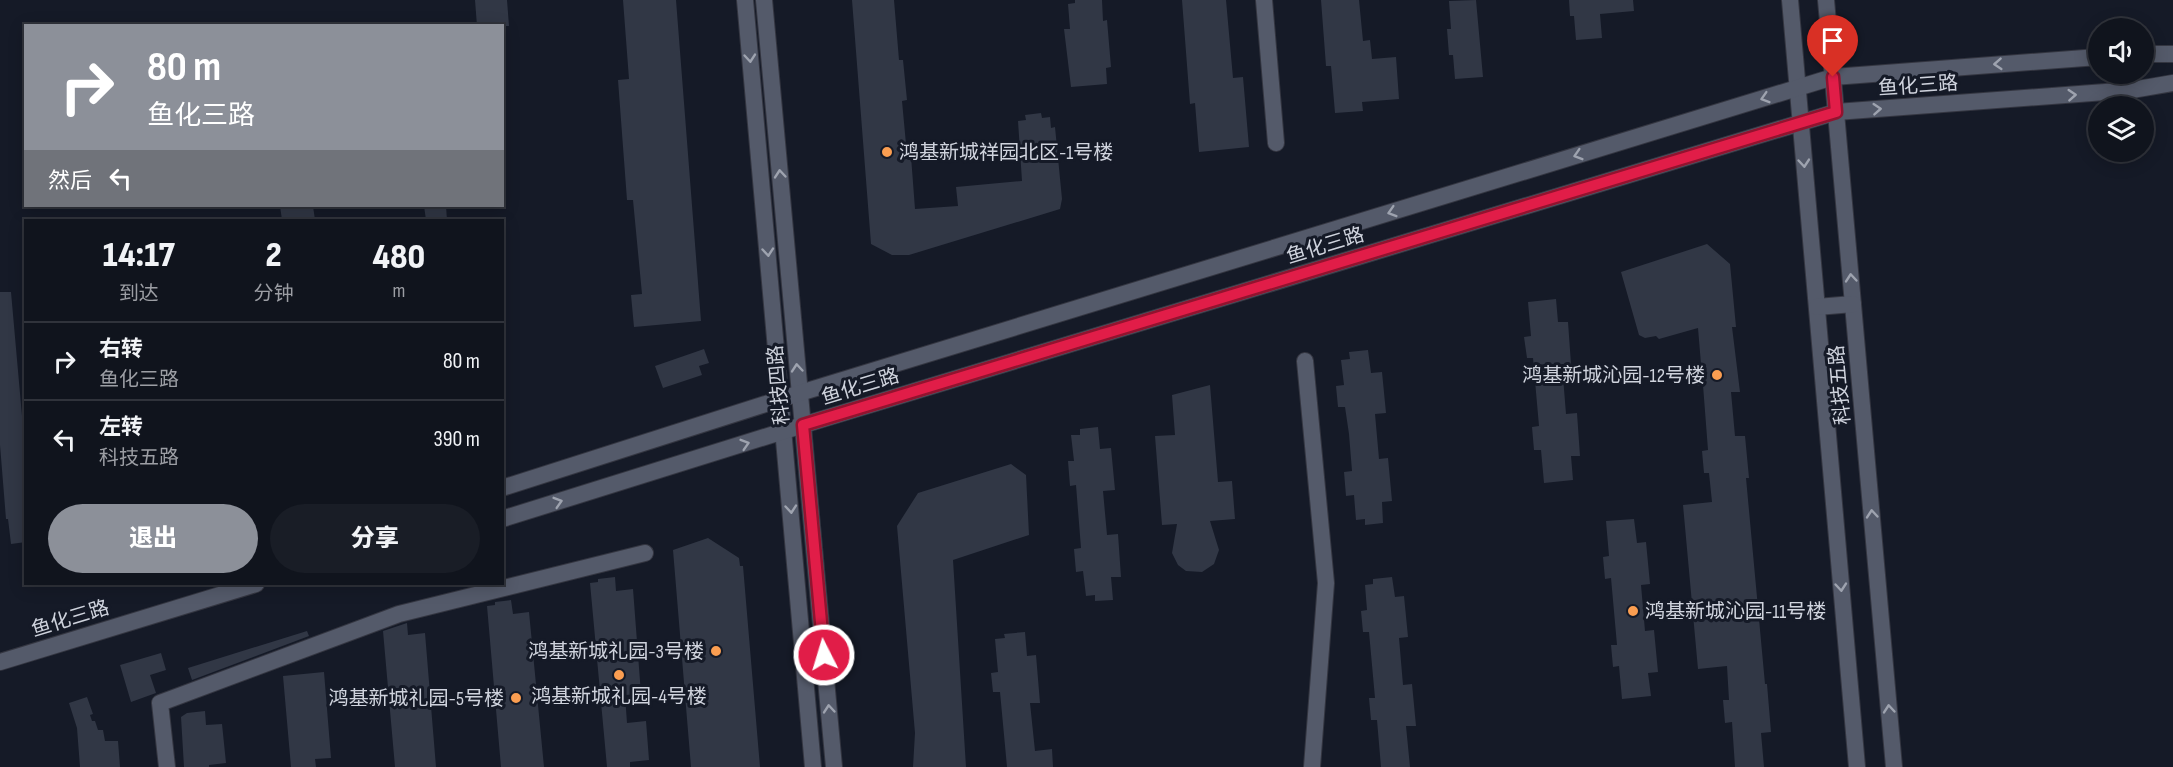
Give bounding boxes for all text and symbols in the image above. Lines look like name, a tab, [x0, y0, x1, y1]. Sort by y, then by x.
pin	[1807, 15, 1858, 77]
map controls	[2088, 18, 2154, 162]
button: sound	[2088, 18, 2154, 84]
icon: arrive	[1816, 24, 1849, 57]
text: 80 m	[147, 42, 221, 93]
icon: right	[48, 48, 126, 126]
one-way arrow	[743, 54, 756, 63]
one-way arrow	[1994, 58, 2003, 71]
street label: 鱼化三路	[1877, 71, 1959, 101]
one-way arrow	[2067, 88, 2076, 101]
one-way arrow	[1760, 91, 1771, 103]
button: layers	[2088, 96, 2154, 162]
text: 鱼化三路	[147, 100, 255, 132]
one-way arrow	[1873, 103, 1882, 116]
place label: 鸿基新城祥园北区-1号楼	[899, 141, 1113, 165]
marker: 鸿基新城祥园北区-1号楼	[880, 145, 894, 159]
one-way arrow	[1573, 148, 1584, 160]
one-way arrow	[1797, 158, 1810, 167]
icon: left	[104, 162, 137, 195]
text: 然后	[48, 168, 92, 195]
one-way arrow	[774, 169, 787, 179]
one-way arrow	[1387, 205, 1398, 217]
street label: 鱼化三路	[1284, 223, 1367, 269]
text: 14:17	[103, 234, 175, 277]
text: 2	[266, 234, 282, 277]
text: 480	[372, 236, 425, 279]
one-way arrow	[761, 248, 774, 257]
one-way arrow	[1845, 274, 1858, 283]
text: m	[392, 279, 405, 303]
text: 到达	[119, 282, 159, 306]
text: 分钟	[254, 282, 294, 306]
text: 右转	[99, 336, 143, 363]
street label: 科技四路	[764, 344, 794, 426]
street label: 科技五路	[1825, 344, 1855, 426]
icon: right	[48, 345, 81, 378]
text: 80 m	[443, 348, 480, 375]
one-way arrow	[791, 364, 804, 373]
street label: 鱼化三路	[819, 364, 902, 410]
place label: 鸿基新城沁园-12号楼	[1522, 364, 1705, 388]
text: 鱼化三路	[99, 368, 179, 392]
marker: 鸿基新城沁园-12号楼	[1710, 368, 1724, 382]
text: 左转	[99, 414, 143, 441]
icon: left	[48, 423, 81, 456]
text: 390 m	[434, 426, 480, 453]
one-way arrow	[739, 439, 750, 451]
text: 科技五路	[99, 446, 179, 470]
one-way arrow	[552, 496, 563, 509]
button: 退出	[48, 504, 258, 573]
button: 分享	[270, 504, 480, 573]
one-way arrow	[784, 505, 797, 514]
one-way arrow	[1866, 510, 1879, 519]
one-way arrow	[1835, 583, 1848, 592]
street label: 鱼化三路	[29, 596, 112, 642]
place label: 鸿基新城沁园-11号楼	[1645, 600, 1826, 624]
marker: 鸿基新城沁园-11号楼	[1626, 604, 1640, 618]
position arrow	[792, 623, 856, 687]
place label: 鸿基新城礼园-3号楼	[528, 640, 704, 664]
marker: 鸿基新城礼园-3号楼	[709, 644, 723, 658]
marker: 鸿基新城礼园-4号楼	[612, 668, 626, 682]
place label: 鸿基新城礼园-4号楼	[531, 685, 707, 709]
place label: 鸿基新城礼园-5号楼	[329, 687, 504, 711]
marker: 鸿基新城礼园-5号楼	[509, 691, 523, 705]
one-way arrow	[823, 704, 836, 713]
one-way arrow	[1883, 704, 1896, 713]

